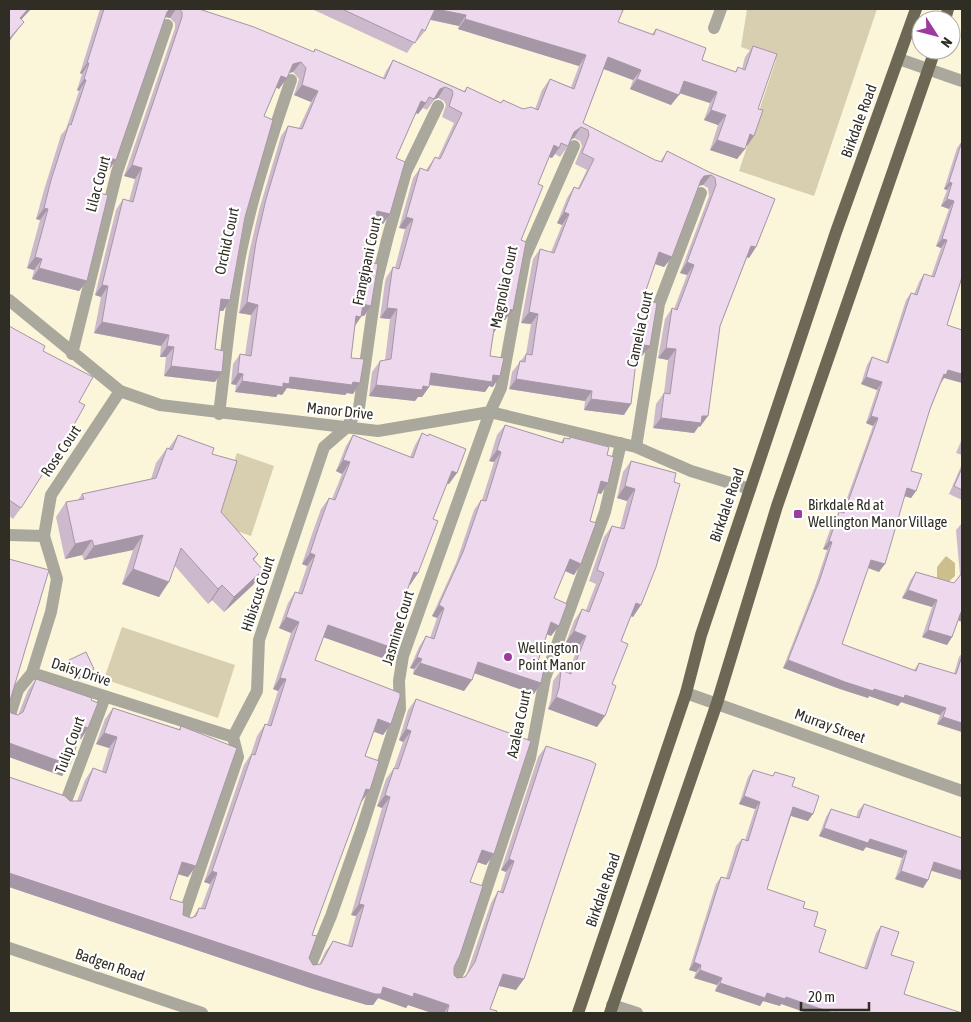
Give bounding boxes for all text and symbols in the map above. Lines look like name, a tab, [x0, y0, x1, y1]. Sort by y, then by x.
north arrow	[911, 10, 961, 60]
text: N	[938, 35, 955, 51]
street label: Birkdale Road	[837, 82, 880, 160]
street label: Lilac Court	[82, 154, 113, 214]
street label: Orchid Court	[211, 206, 242, 276]
street label: Frangipani Court	[349, 215, 384, 307]
street label: Magnolia Court	[486, 244, 521, 330]
street label: Camelia Court	[623, 289, 656, 369]
street label: Manor Drive	[306, 399, 374, 422]
street label: Rose Court	[37, 422, 84, 480]
street label: Birkdale Road	[706, 466, 747, 544]
place label: Birkdale Rd at Wellington Manor Village	[808, 496, 948, 530]
marker: Birkdale Rd at Wellington Manor Village	[792, 508, 804, 520]
street label: Hibiscus Court	[237, 554, 278, 633]
street label: Jasmine Court	[378, 588, 417, 667]
place label: Wellington Point Manor	[518, 639, 586, 673]
marker: Wellington Point Manor	[502, 651, 514, 663]
street label: Daisy Drive	[49, 654, 113, 689]
street label: Azalea Court	[503, 688, 534, 759]
street label: Murray Street	[793, 705, 868, 746]
street label: Tulip Court	[51, 714, 88, 776]
street label: Birkdale Road	[582, 851, 623, 929]
street label: Badgen Road	[73, 945, 147, 984]
scale bar	[801, 980, 868, 1012]
text: 20 m	[808, 988, 835, 1005]

